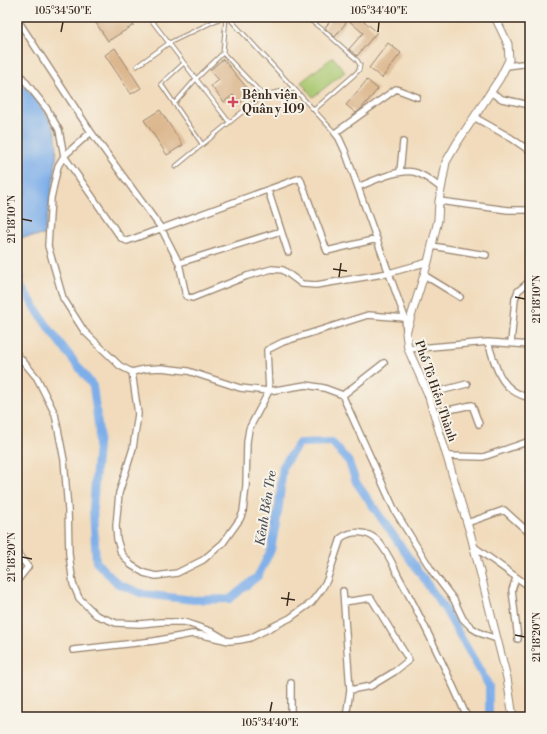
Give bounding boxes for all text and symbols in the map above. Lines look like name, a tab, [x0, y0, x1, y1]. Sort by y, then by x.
text: 105°34'50"E	[35, 5, 91, 17]
text: 105°34'40"E	[350, 5, 408, 17]
place label: Bệnh viện Quân y 109	[242, 88, 305, 117]
marker: Bệnh viện Quân y 109	[227, 96, 239, 108]
text: 21°18'10"N	[6, 194, 18, 243]
text: 21°18'10"N	[531, 274, 543, 323]
street label: Phố Tô Hiến Thành	[411, 339, 460, 444]
water label: Kênh Bến Tre	[252, 469, 280, 547]
text: 21°18'20"N	[6, 531, 18, 582]
text: 21°18'20"N	[531, 611, 543, 662]
text: 105°34'40"E	[241, 717, 299, 729]

